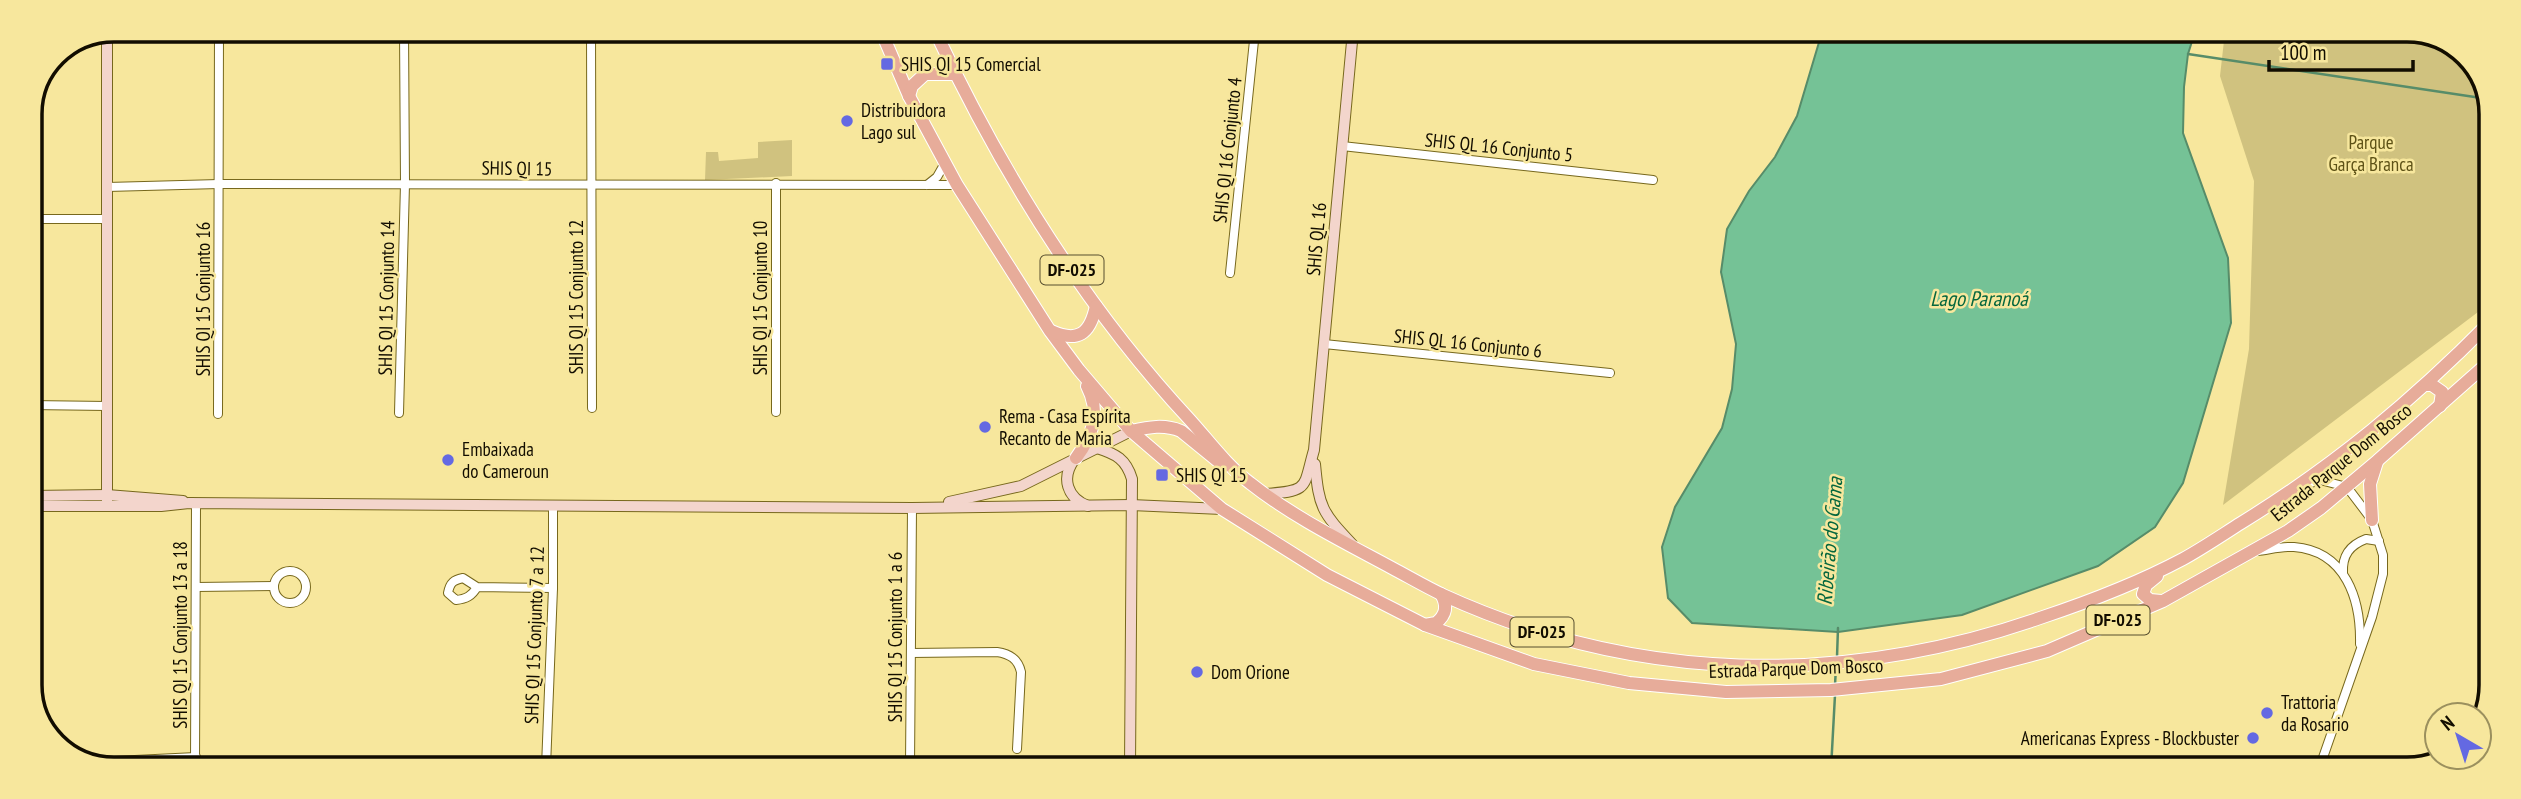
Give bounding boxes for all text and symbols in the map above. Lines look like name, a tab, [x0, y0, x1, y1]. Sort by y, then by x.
scale bar	[2269, 28, 2412, 72]
text: 100 m	[2280, 39, 2326, 66]
place label: SHIS QI 15 Comercial	[901, 52, 1041, 76]
marker: SHIS QI 15 Comercial	[879, 56, 895, 72]
street label: SHIS QI 16 Conjunto 4	[1207, 76, 1247, 224]
place label: Distribuidora Lago sul	[861, 98, 946, 144]
marker: Distribuidora Lago sul	[839, 113, 855, 129]
street label: SHIS QL 16 Conjunto 5	[1424, 127, 1574, 167]
park label: Parque Garça Branca	[2328, 130, 2414, 176]
street label: SHIS QI 15	[481, 155, 553, 181]
street label: SHIS QL 16	[1301, 201, 1331, 277]
street label: SHIS QI 15 Conjunto 14	[373, 220, 399, 376]
street label: SHIS QI 15 Conjunto 12	[564, 220, 588, 374]
street label: SHIS QI 15 Conjunto 10	[748, 221, 772, 375]
street label: SHIS QI 15 Conjunto 16	[191, 222, 215, 376]
road number: DF-025	[1040, 256, 1104, 284]
water label: Lago Paranoá	[1930, 285, 2029, 312]
street label: SHIS QL 16 Conjunto 6	[1393, 323, 1543, 363]
street label: Estrada Parque Dom Bosco	[2266, 398, 2416, 526]
place label: Rema - Casa Espírita Recanto de Maria	[999, 404, 1131, 450]
marker: Rema - Casa Espírita Recanto de Maria	[977, 419, 993, 435]
place label: Embaixada do Cameroun	[462, 437, 549, 483]
marker: Embaixada do Cameroun	[440, 452, 456, 468]
place label: SHIS QI 15	[1176, 463, 1247, 487]
marker: SHIS QI 15	[1154, 467, 1170, 483]
water label: Ribeirão do Gama	[1810, 474, 1849, 606]
street label: SHIS QI 15 Conjunto 13 a 18	[168, 541, 192, 729]
street label: SHIS QI 15 Conjunto 7 a 12	[519, 546, 549, 724]
street label: SHIS QI 15 Conjunto 1 a 6	[883, 552, 907, 722]
road number: DF-025	[2086, 606, 2150, 634]
road number: DF-025	[1510, 618, 1574, 646]
street label: Estrada Parque Dom Bosco	[1708, 653, 1884, 683]
place label: Dom Orione	[1211, 660, 1290, 684]
marker: Dom Orione	[1189, 664, 1205, 680]
place label: Trattoria da Rosario	[2281, 690, 2349, 736]
north arrow	[2423, 701, 2493, 771]
marker: Trattoria da Rosario	[2259, 705, 2275, 721]
text: N	[2436, 710, 2459, 735]
place label: Americanas Express - Blockbuster	[2021, 726, 2240, 750]
marker: Americanas Express - Blockbuster	[2245, 730, 2261, 746]

